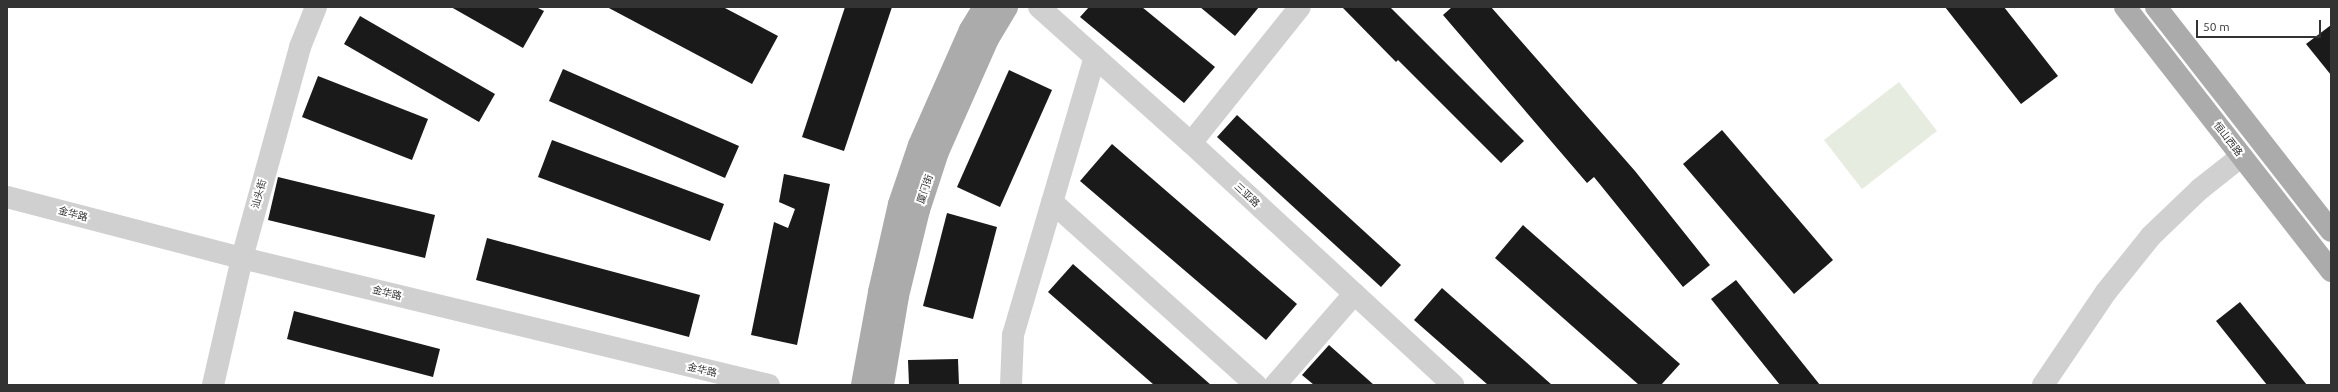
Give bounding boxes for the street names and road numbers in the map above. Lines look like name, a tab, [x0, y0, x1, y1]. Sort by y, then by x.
street label: 恒山西路	[2211, 120, 2245, 158]
street label: 厦门街	[915, 173, 935, 205]
street label: 汕头街	[249, 178, 269, 210]
street label: 三亚路	[1232, 180, 1262, 210]
street label: 金华路	[57, 204, 89, 224]
street label: 金华路	[371, 284, 403, 302]
street label: 金华路	[686, 361, 718, 379]

